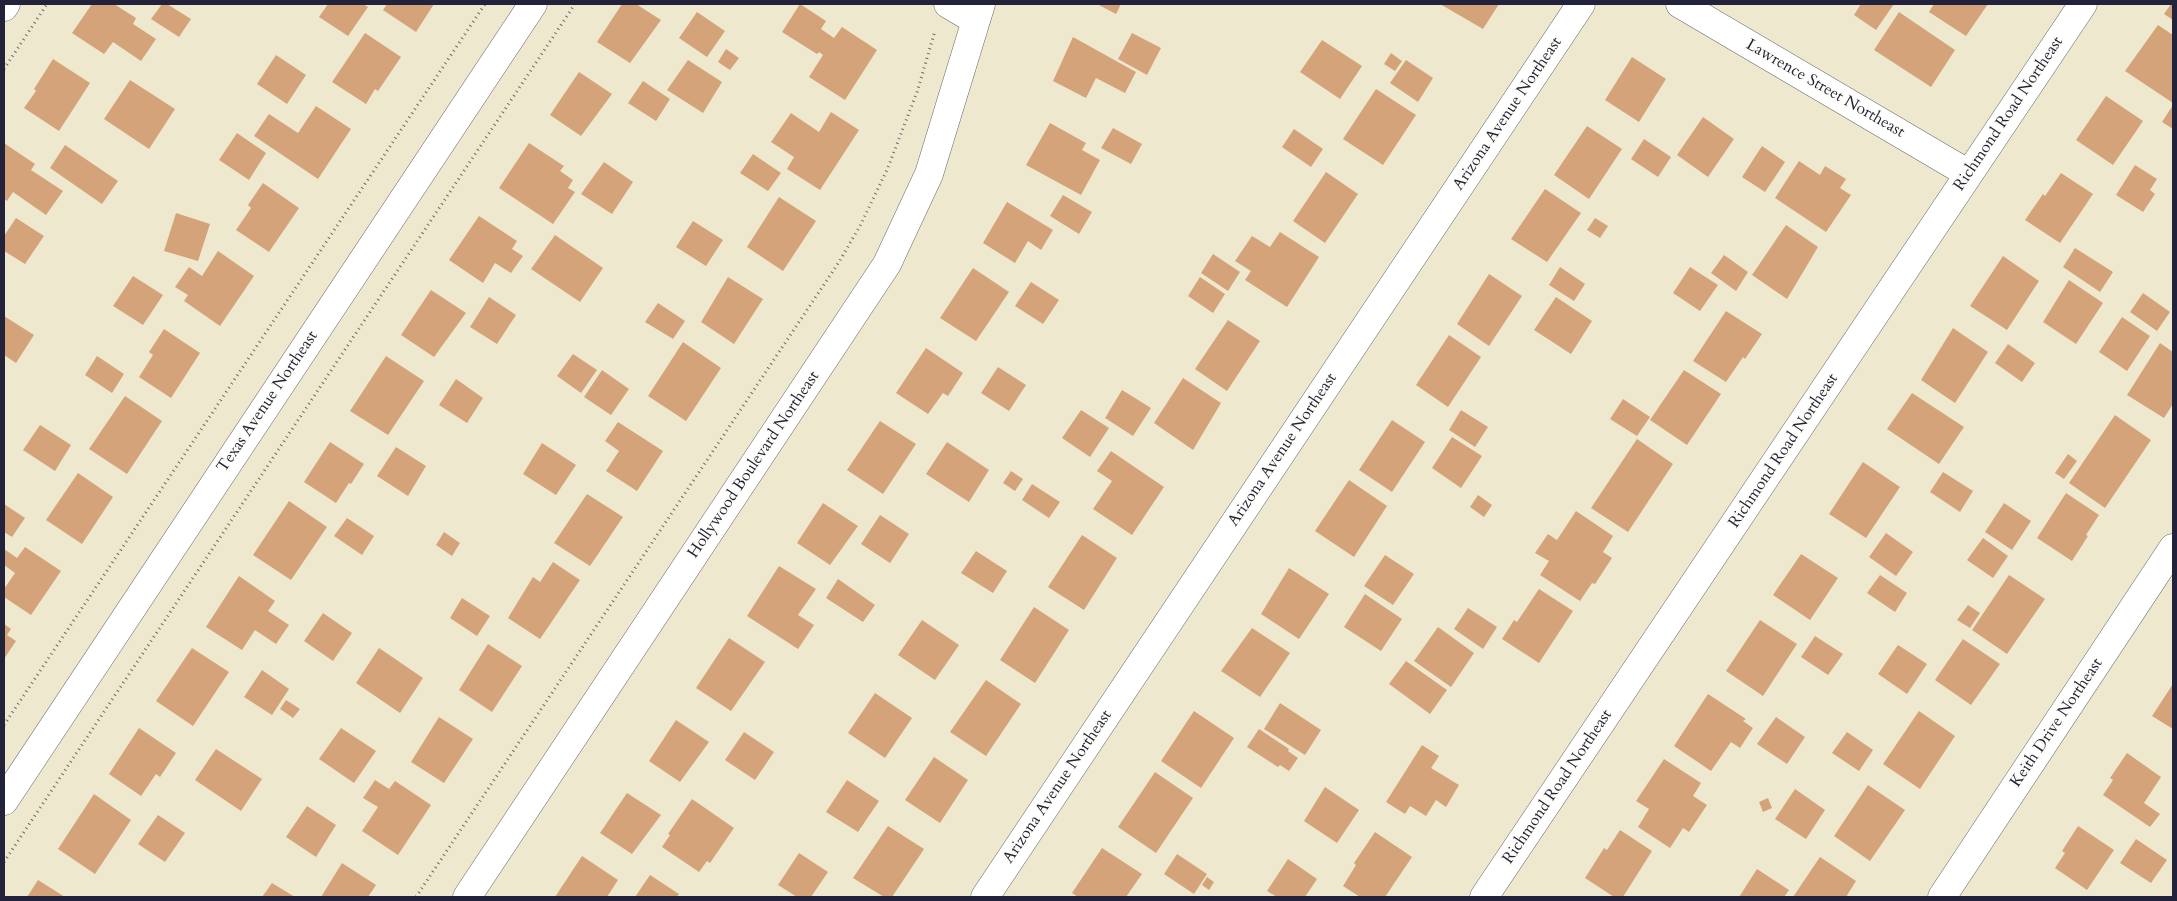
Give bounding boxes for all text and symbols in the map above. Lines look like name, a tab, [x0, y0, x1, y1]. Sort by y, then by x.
street label: Richmond Road Northeast	[1950, 33, 2068, 195]
street label: Arizona Avenue Northeast	[1450, 34, 1566, 194]
street label: Lawrence Street Northeast	[1742, 36, 1908, 142]
street label: Texas Avenue Northeast	[214, 328, 322, 476]
street label: Hollywood Boulevard Northeast	[684, 368, 824, 562]
street label: Arizona Avenue Northeast	[1225, 370, 1341, 530]
street label: Richmond Road Northeast	[1725, 370, 1843, 532]
street label: Keith Drive Northeast	[2007, 655, 2107, 791]
street label: Richmond Road Northeast	[1499, 706, 1617, 868]
street label: Arizona Avenue Northeast	[1000, 707, 1116, 867]

